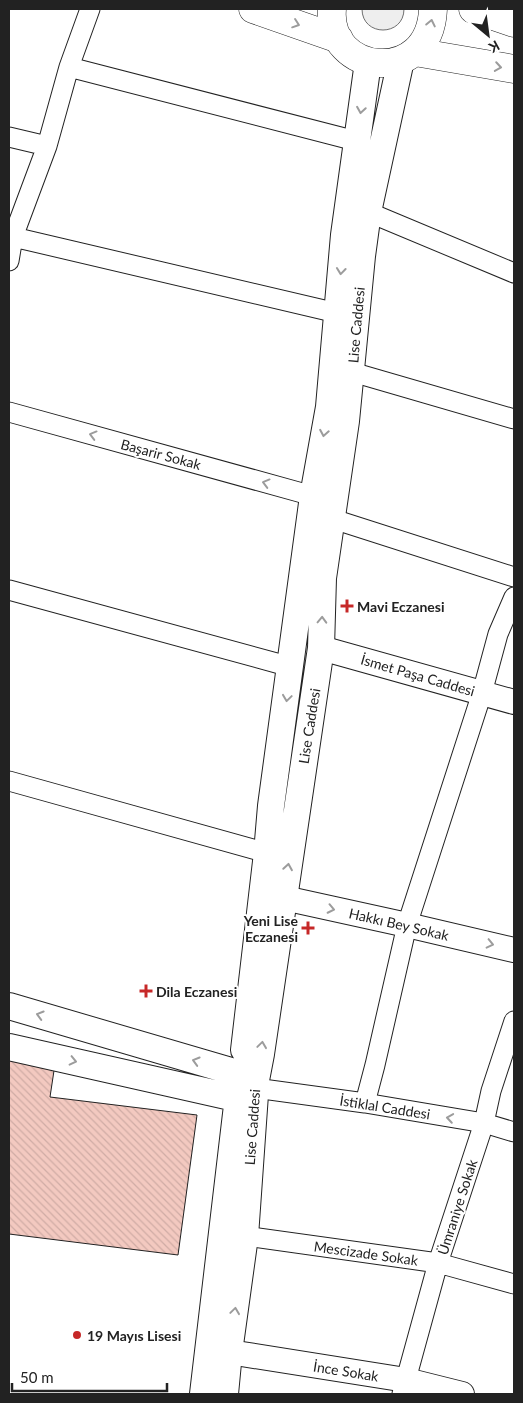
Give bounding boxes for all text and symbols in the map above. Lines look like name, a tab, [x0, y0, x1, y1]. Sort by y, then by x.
north arrow	[463, 10, 513, 60]
one-way arrow	[291, 18, 300, 28]
one-way arrow	[426, 18, 436, 27]
text: K	[486, 37, 503, 57]
one-way arrow	[493, 61, 502, 71]
one-way arrow	[356, 106, 366, 114]
one-way arrow	[336, 267, 347, 275]
street label: Lise Caddesi	[344, 286, 368, 364]
one-way arrow	[320, 428, 330, 437]
one-way arrow	[88, 430, 97, 441]
street label: Başarir Sokak	[119, 435, 204, 473]
one-way arrow	[262, 478, 271, 489]
place label: Mavi Eczanesi	[357, 598, 444, 615]
marker: Mavi Eczanesi	[341, 600, 353, 612]
one-way arrow	[317, 615, 327, 623]
street label: İsmet Paşa Caddesi	[359, 651, 477, 699]
street label: Lise Caddesi	[295, 687, 323, 765]
one-way arrow	[282, 693, 292, 702]
one-way arrow	[283, 863, 293, 872]
one-way arrow	[327, 903, 336, 913]
street label: Hakkı Bey Sokak	[347, 904, 451, 944]
place label: Yeni Lise Eczanesi	[243, 912, 299, 945]
marker: Yeni Lise Eczanesi	[302, 922, 314, 934]
one-way arrow	[485, 939, 493, 949]
place label: Dila Eczanesi	[156, 983, 237, 1000]
marker: Dila Eczanesi	[140, 985, 152, 997]
one-way arrow	[37, 1011, 45, 1021]
one-way arrow	[256, 1041, 267, 1049]
one-way arrow	[69, 1055, 78, 1066]
one-way arrow	[193, 1056, 201, 1066]
street label: Lise Caddesi	[241, 1088, 263, 1166]
street label: İstiklal Caddesi	[338, 1091, 432, 1123]
one-way arrow	[445, 1113, 454, 1123]
street label: Ümraniye Sokak	[434, 1156, 481, 1257]
street label: Mescizade Sokak	[313, 1237, 420, 1269]
one-way arrow	[229, 1307, 239, 1315]
place label: 19 Mayıs Lisesi	[87, 1327, 181, 1344]
marker: 19 Mayıs Lisesi	[71, 1329, 83, 1341]
street label: İnce Sokak	[312, 1357, 381, 1385]
scale bar	[12, 1360, 168, 1392]
text: 50 m	[20, 1368, 54, 1386]

